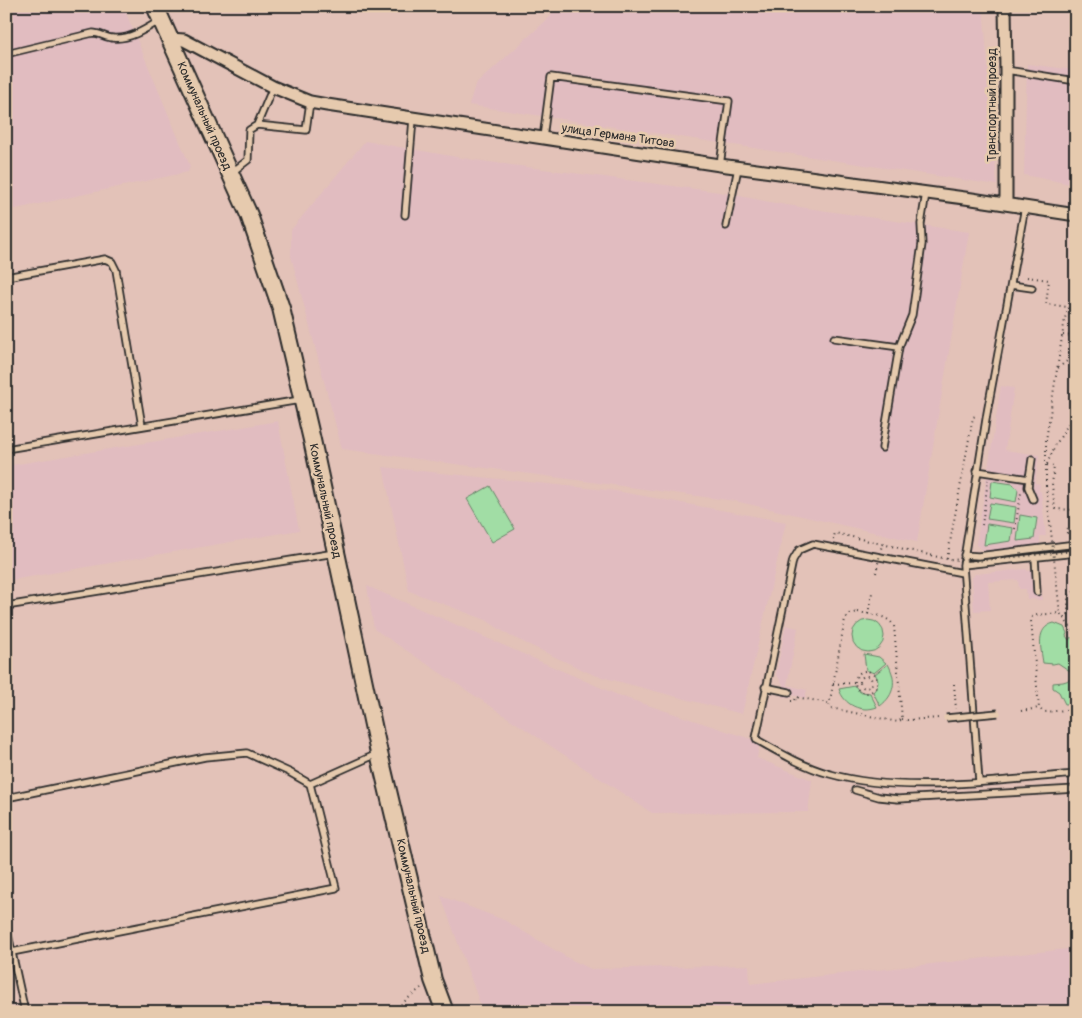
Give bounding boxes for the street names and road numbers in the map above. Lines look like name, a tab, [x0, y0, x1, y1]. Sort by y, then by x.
street label: Транспортный проезд	[985, 48, 1000, 162]
street label: Коммунальный проезд	[173, 60, 235, 173]
street label: улица Германа Титова	[560, 121, 676, 151]
street label: Коммунальный проезд	[306, 442, 345, 560]
street label: Коммунальный проезд	[393, 837, 434, 955]

